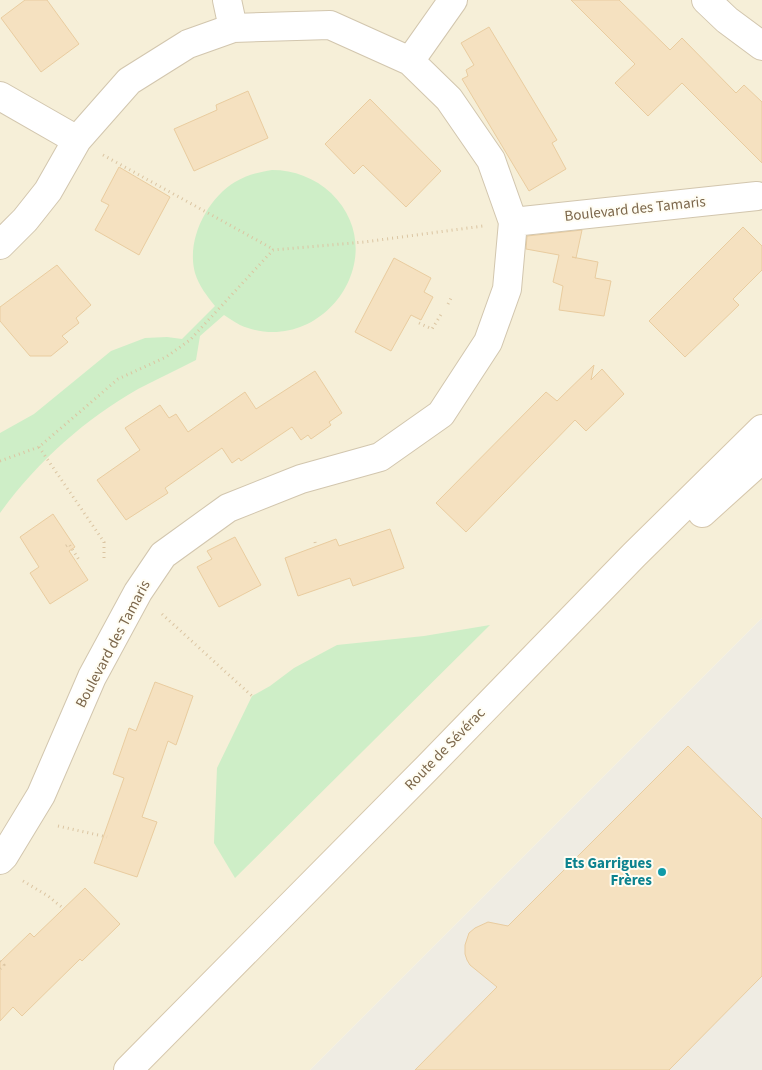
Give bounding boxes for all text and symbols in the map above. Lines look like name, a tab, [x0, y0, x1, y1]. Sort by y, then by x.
street label: Boulevard des Tamaris	[563, 191, 707, 227]
street label: Boulevard des Tamaris	[70, 576, 156, 712]
street label: Route de Sévérac	[400, 703, 490, 795]
place label: Ets Garrigues Frères	[564, 853, 652, 891]
marker: Ets Garrigues Frères	[656, 866, 668, 878]

